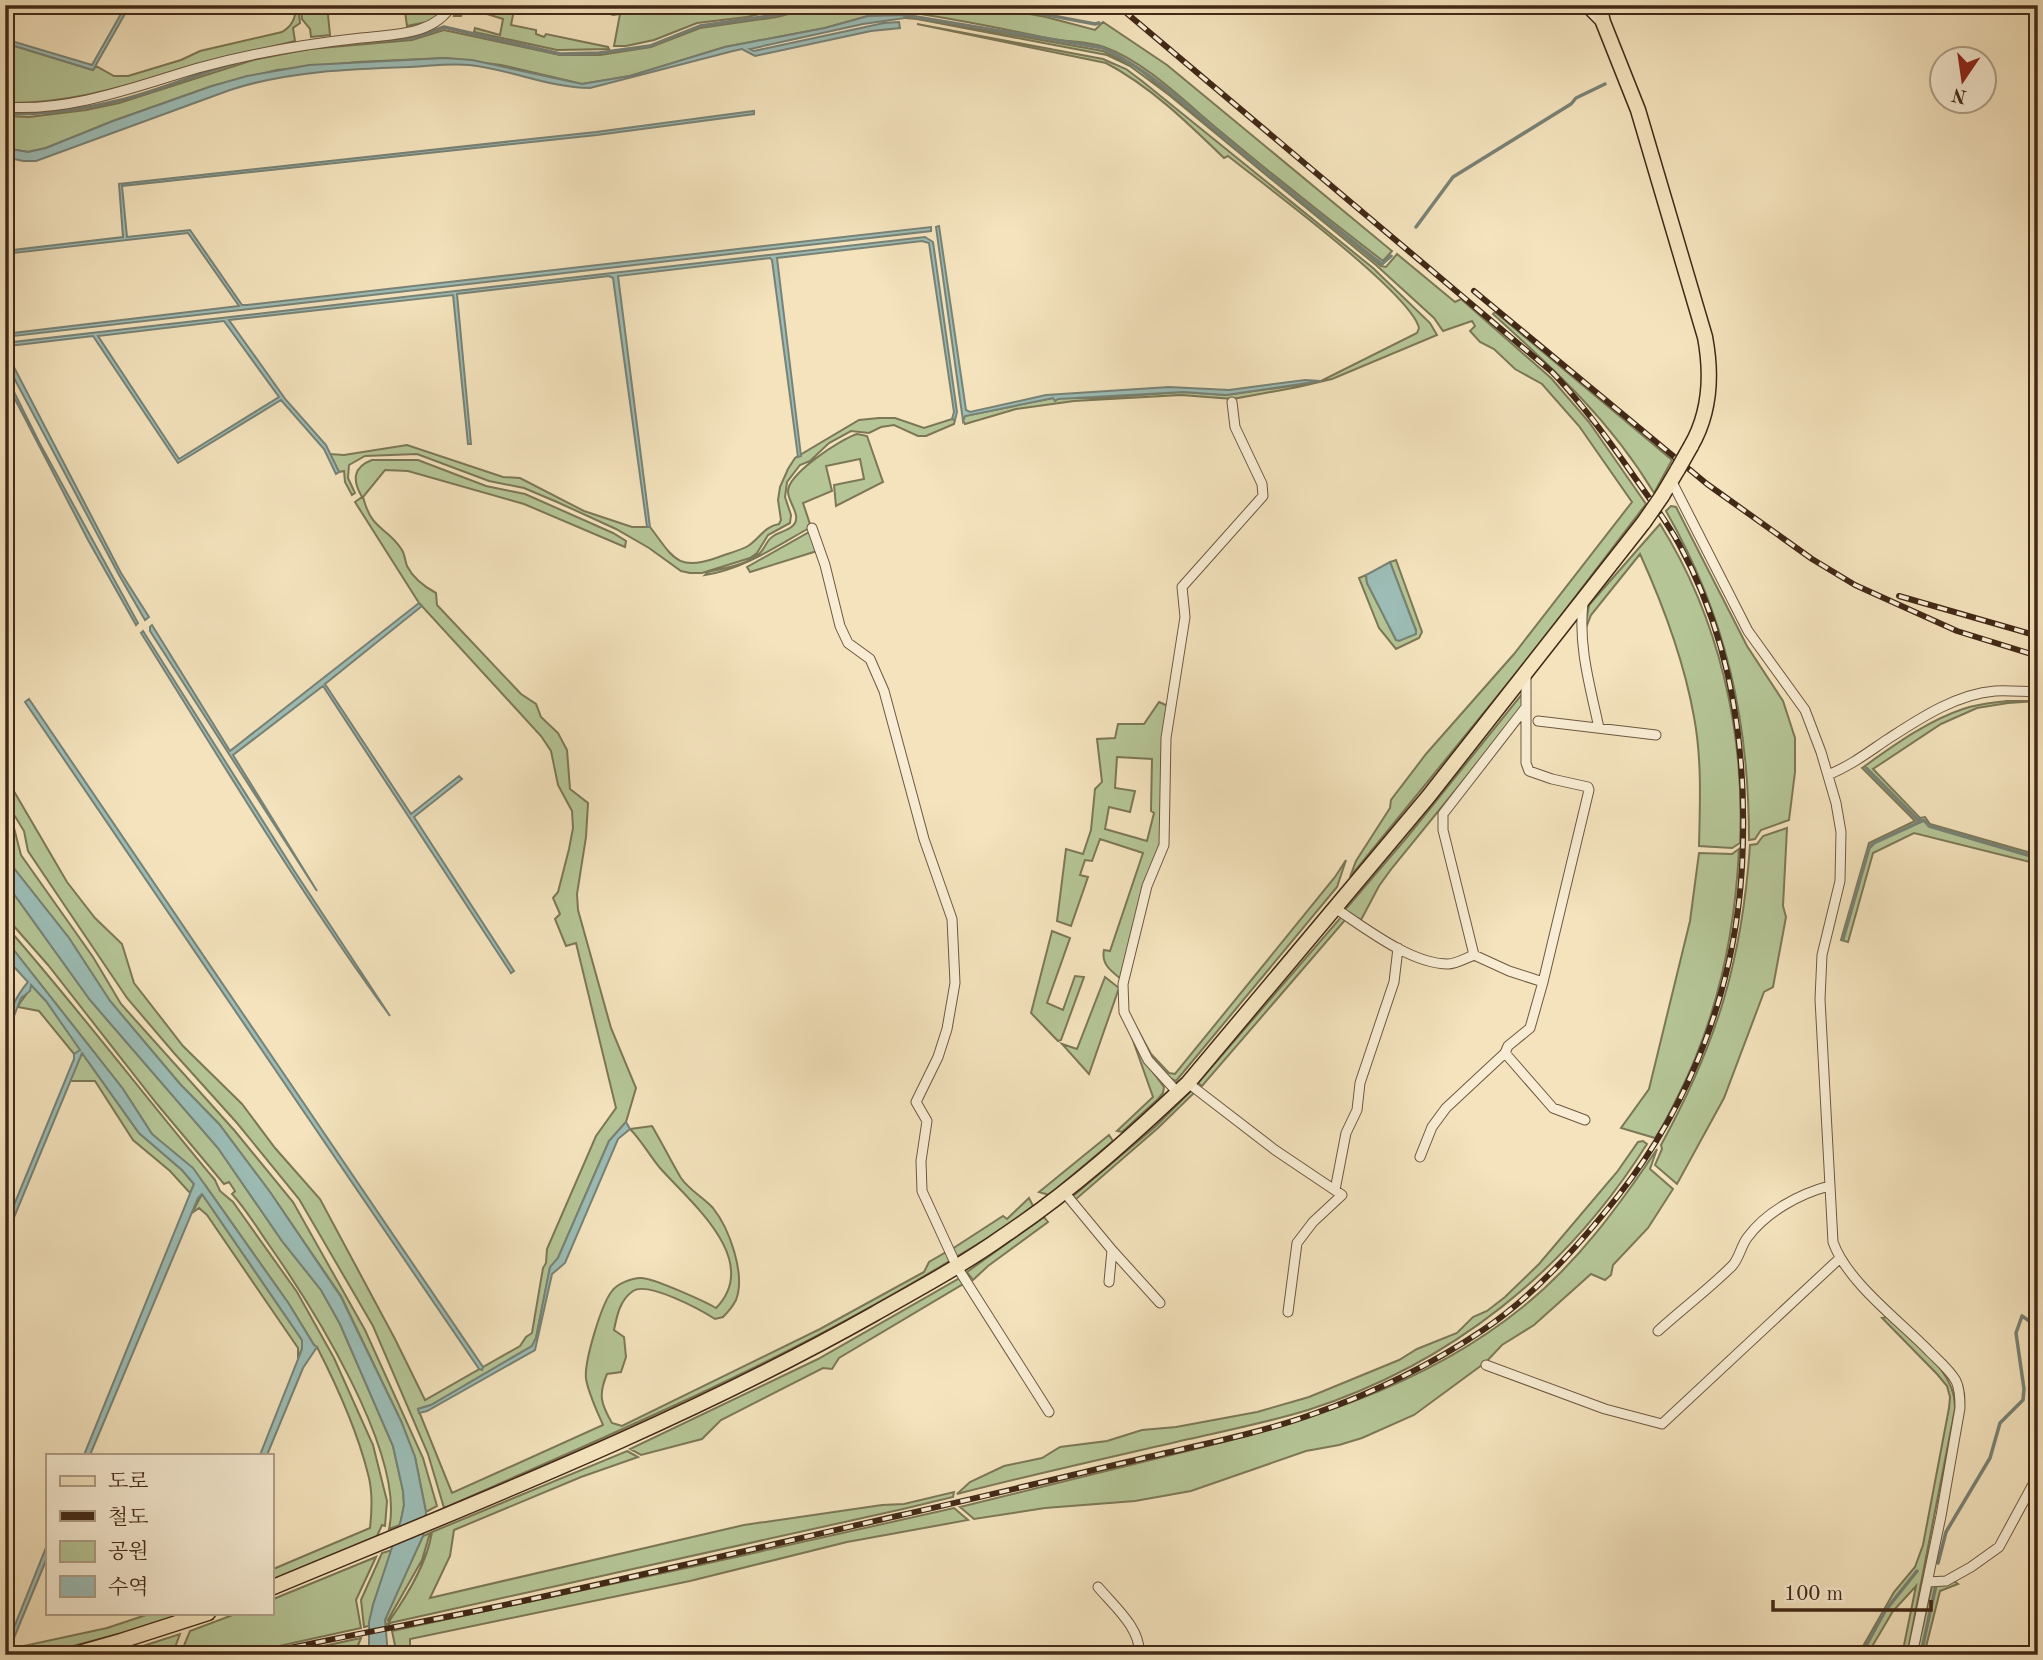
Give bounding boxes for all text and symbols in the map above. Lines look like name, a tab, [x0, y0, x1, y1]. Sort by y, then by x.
north arrow	[1927, 46, 1997, 116]
text: N	[1950, 83, 1969, 105]
legend	[46, 1454, 273, 1614]
text: 도로	[108, 1471, 149, 1493]
text: 철도	[108, 1506, 149, 1529]
text: 공원	[108, 1540, 149, 1563]
scale bar	[1773, 1569, 1931, 1613]
text: 수역	[108, 1576, 149, 1599]
text: 100 m	[1784, 1584, 1843, 1605]

